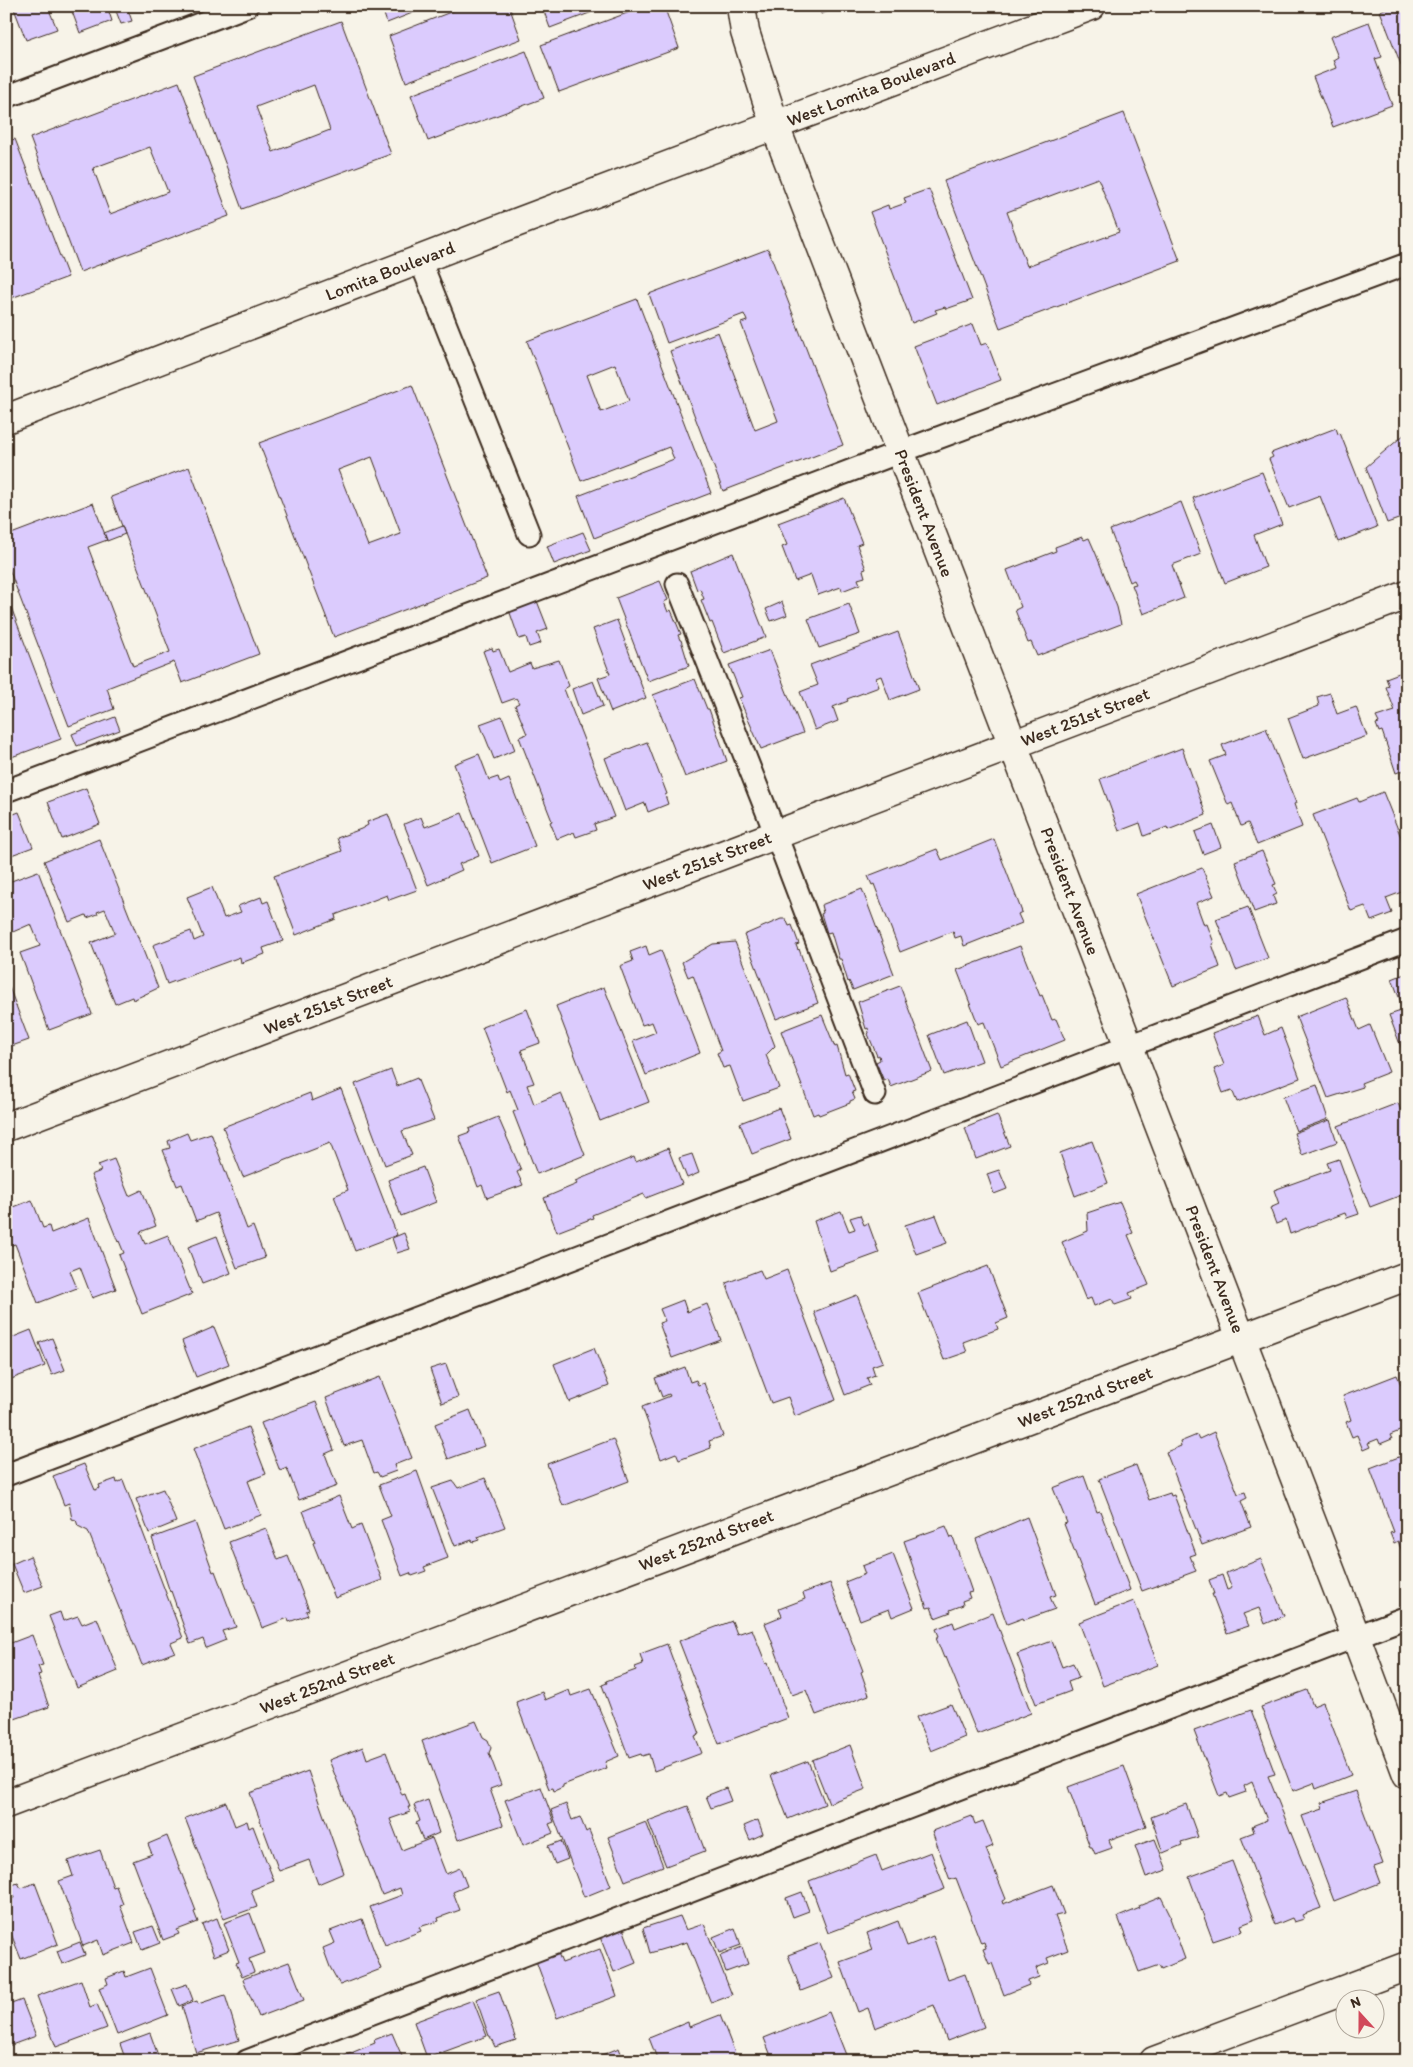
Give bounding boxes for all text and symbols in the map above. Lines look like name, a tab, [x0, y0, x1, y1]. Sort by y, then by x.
street label: West Lomita Boulevard	[784, 47, 959, 131]
street label: Lomita Boulevard	[322, 236, 458, 306]
street label: President Avenue	[890, 446, 958, 580]
street label: West 251st Street	[1017, 682, 1153, 752]
street label: President Avenue	[1036, 824, 1104, 958]
street label: West 251st Street	[639, 826, 775, 896]
street label: West 251st Street	[260, 970, 396, 1040]
street label: President Avenue	[1181, 1202, 1249, 1336]
street label: West 252nd Street	[1014, 1361, 1156, 1433]
street label: West 252nd Street	[635, 1504, 777, 1576]
street label: West 252nd Street	[256, 1647, 398, 1719]
north arrow	[1336, 1990, 1386, 2040]
text: N	[1348, 1993, 1363, 2012]

